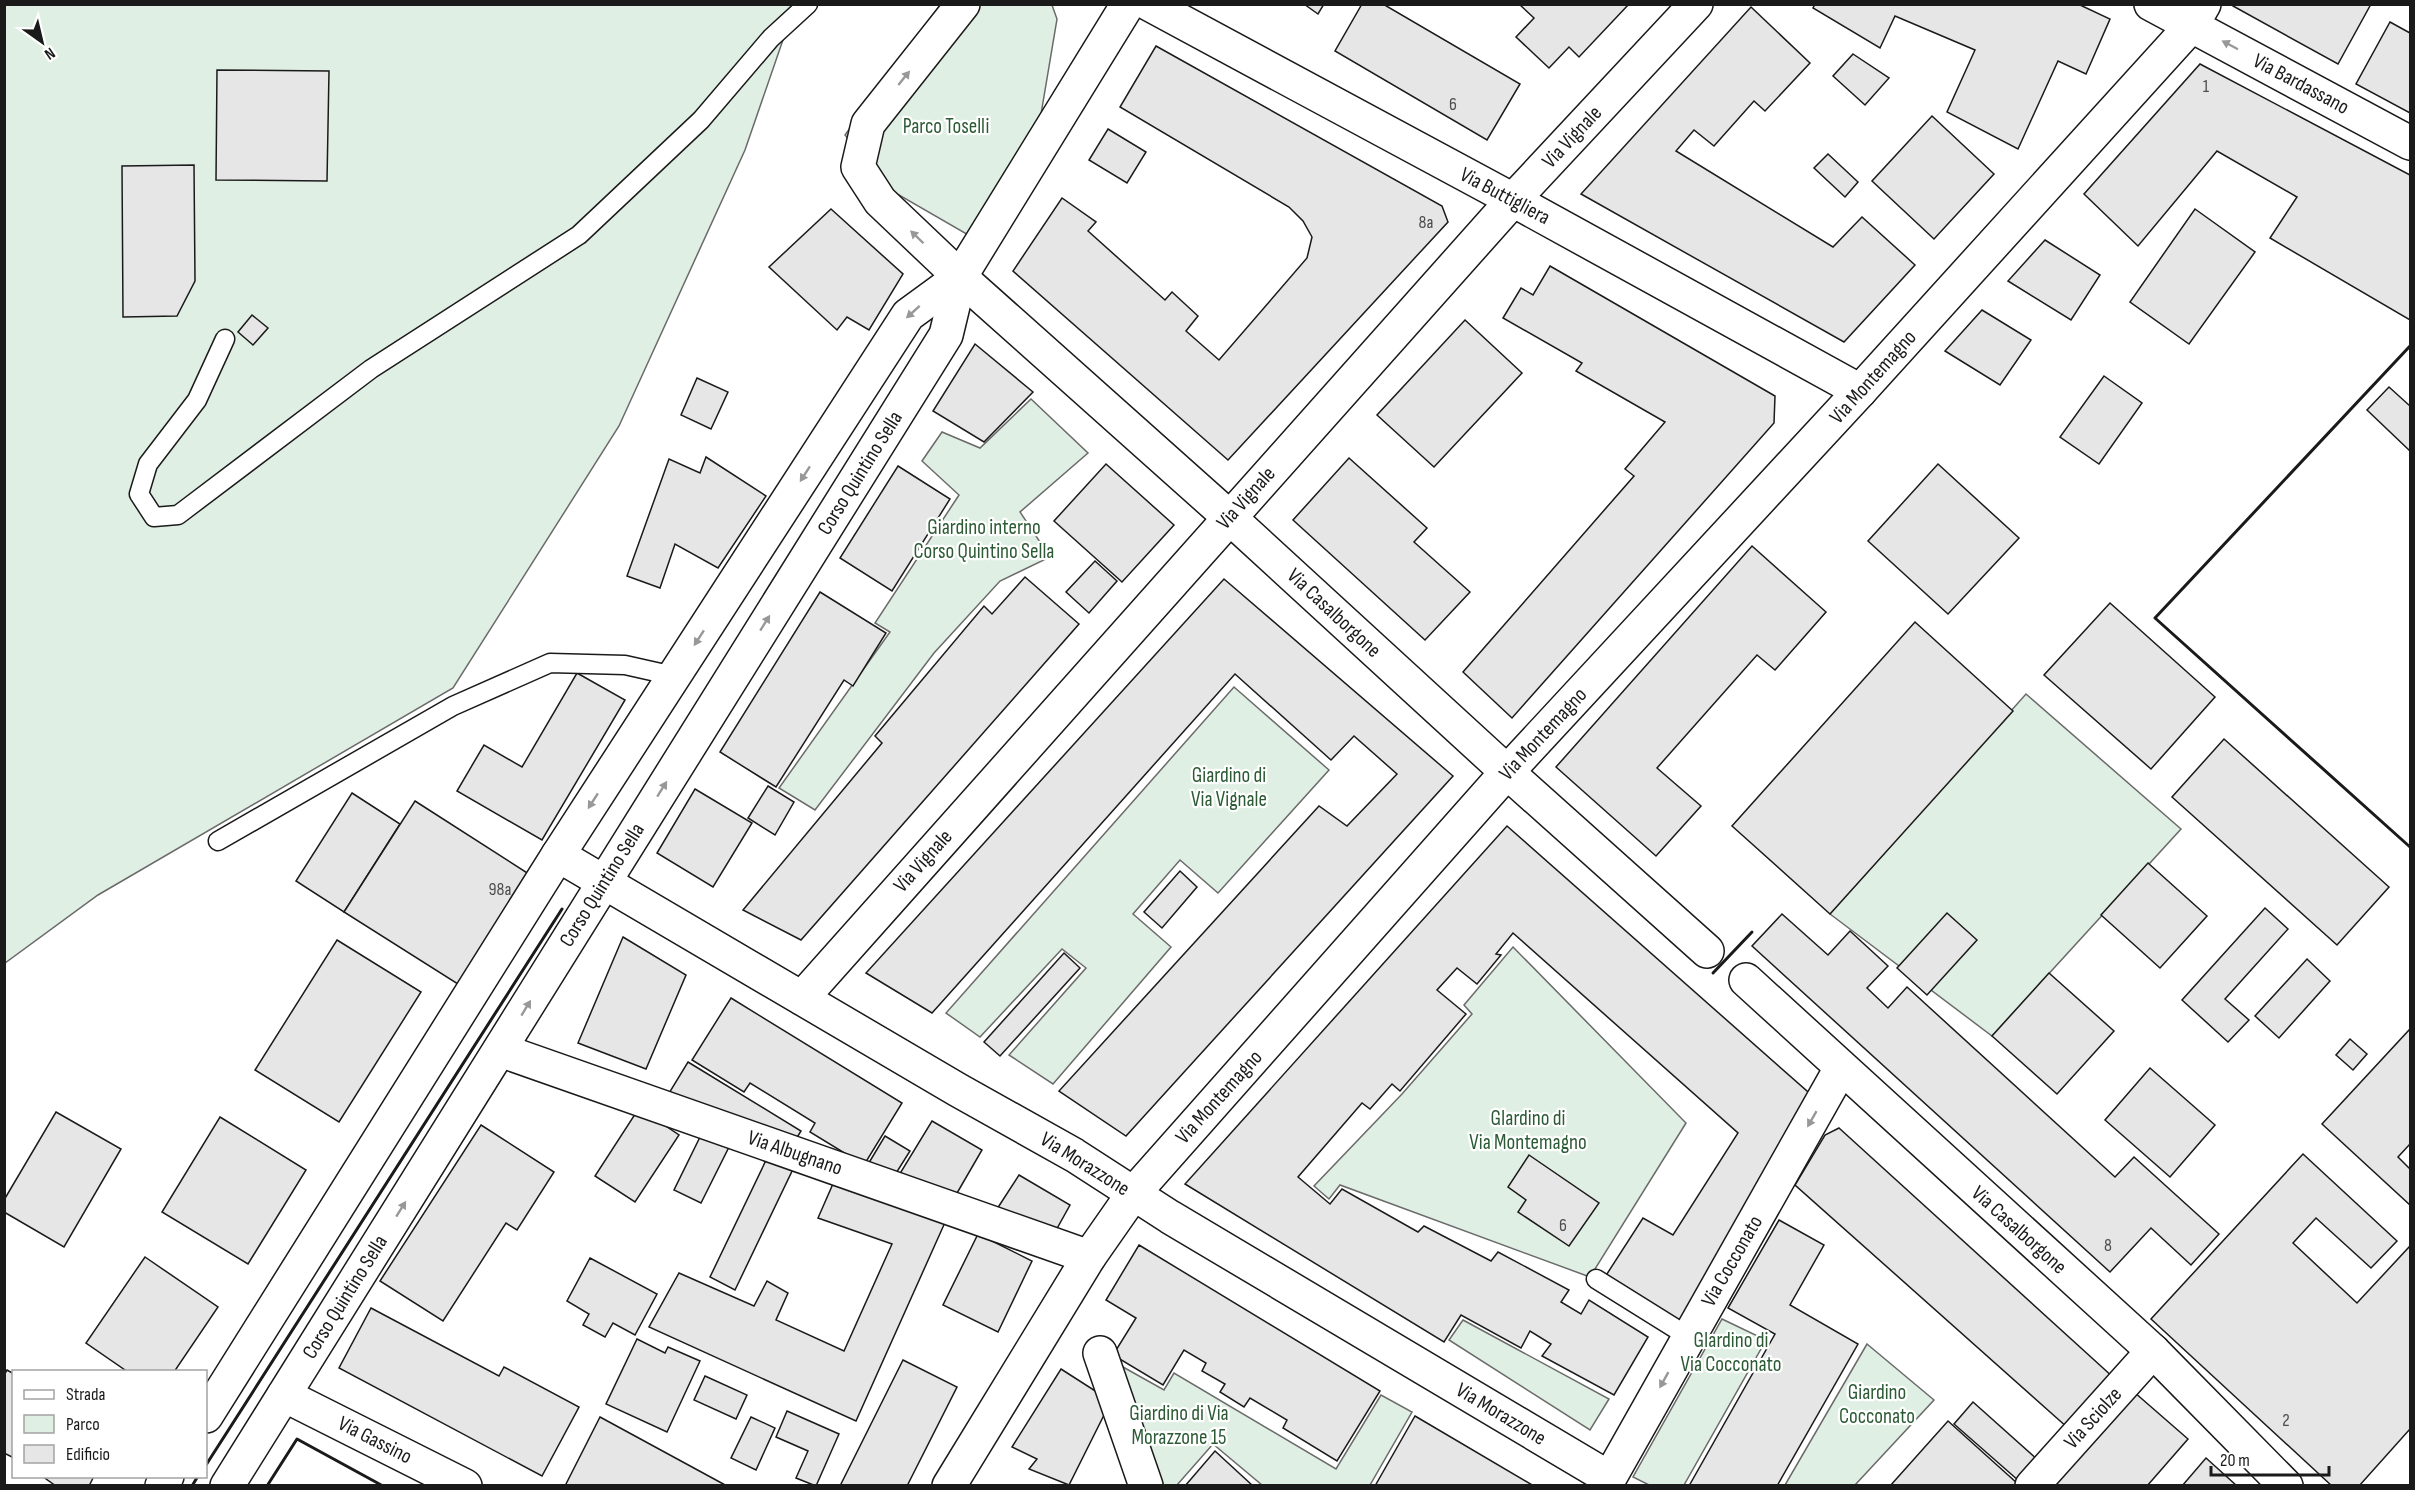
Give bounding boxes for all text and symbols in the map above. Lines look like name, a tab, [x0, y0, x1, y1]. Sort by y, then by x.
north arrow	[12, 12, 72, 72]
one-way arrow	[2221, 40, 2238, 50]
text: N	[41, 43, 58, 63]
street label: Via Bardassano	[2249, 48, 2353, 120]
one-way arrow	[898, 70, 911, 86]
house number: 1	[2203, 76, 2210, 97]
house number: 6	[1449, 94, 1457, 115]
street label: Via Vignale	[1537, 101, 1607, 173]
park label: Parco Toselli	[903, 114, 989, 139]
street label: Via Buttigliera	[1456, 162, 1554, 230]
house number: 8a	[1419, 212, 1433, 233]
one-way arrow	[910, 230, 925, 244]
one-way arrow	[906, 305, 921, 318]
street label: Via Montemagno	[1824, 325, 1922, 429]
street label: Corso Quintino Sella	[812, 407, 908, 539]
street label: Via Vignale	[1211, 461, 1281, 535]
one-way arrow	[800, 466, 811, 482]
park label: Giardino interno Corso Quintino Sella	[914, 515, 1054, 564]
street label: Via Casalborgone	[1282, 563, 1386, 663]
one-way arrow	[760, 615, 771, 632]
one-way arrow	[693, 629, 705, 645]
street label: Via Montemagno	[1494, 683, 1592, 785]
park label: Giardino di Via Vignale	[1191, 763, 1267, 812]
one-way arrow	[656, 780, 667, 797]
one-way arrow	[587, 793, 598, 809]
street label: Corso Quintino Sella	[554, 819, 650, 951]
street label: Via Vignale	[888, 824, 958, 898]
house number: 98a	[489, 879, 511, 900]
one-way arrow	[521, 1000, 532, 1016]
street label: Via Montemagno	[1170, 1045, 1268, 1149]
park label: GIardino di Via Montemagno	[1469, 1106, 1587, 1155]
one-way arrow	[1807, 1111, 1817, 1128]
street label: Via Albugnano	[744, 1125, 846, 1181]
street label: Via Morazzone	[1036, 1127, 1134, 1201]
street label: Via Casalborgone	[1966, 1181, 2072, 1279]
one-way arrow	[395, 1201, 406, 1217]
street label: Via Cocconato	[1696, 1211, 1768, 1311]
house number: 6	[1559, 1215, 1567, 1236]
street label: Corso Quintino Sella	[297, 1231, 393, 1363]
house number: 8	[2104, 1235, 2112, 1256]
park label: GIardino di Via Cocconato	[1681, 1328, 1781, 1377]
legend	[12, 1370, 207, 1478]
one-way arrow	[1659, 1372, 1669, 1389]
street label: Via Morazzone	[1451, 1377, 1551, 1451]
park label: Giardino Cocconato	[1839, 1380, 1915, 1429]
street label: Via Sciolze	[2059, 1382, 2127, 1454]
text: Strada	[66, 1384, 106, 1405]
park label: Giardino di Via Morazzone 15	[1129, 1401, 1229, 1450]
house number: 2	[2282, 1410, 2290, 1431]
street label: Via Gassino	[334, 1411, 416, 1469]
text: Parco	[66, 1414, 100, 1435]
scale bar	[2211, 1439, 2330, 1477]
text: Edificio	[66, 1444, 110, 1465]
text: 20 m	[2220, 1450, 2250, 1471]

